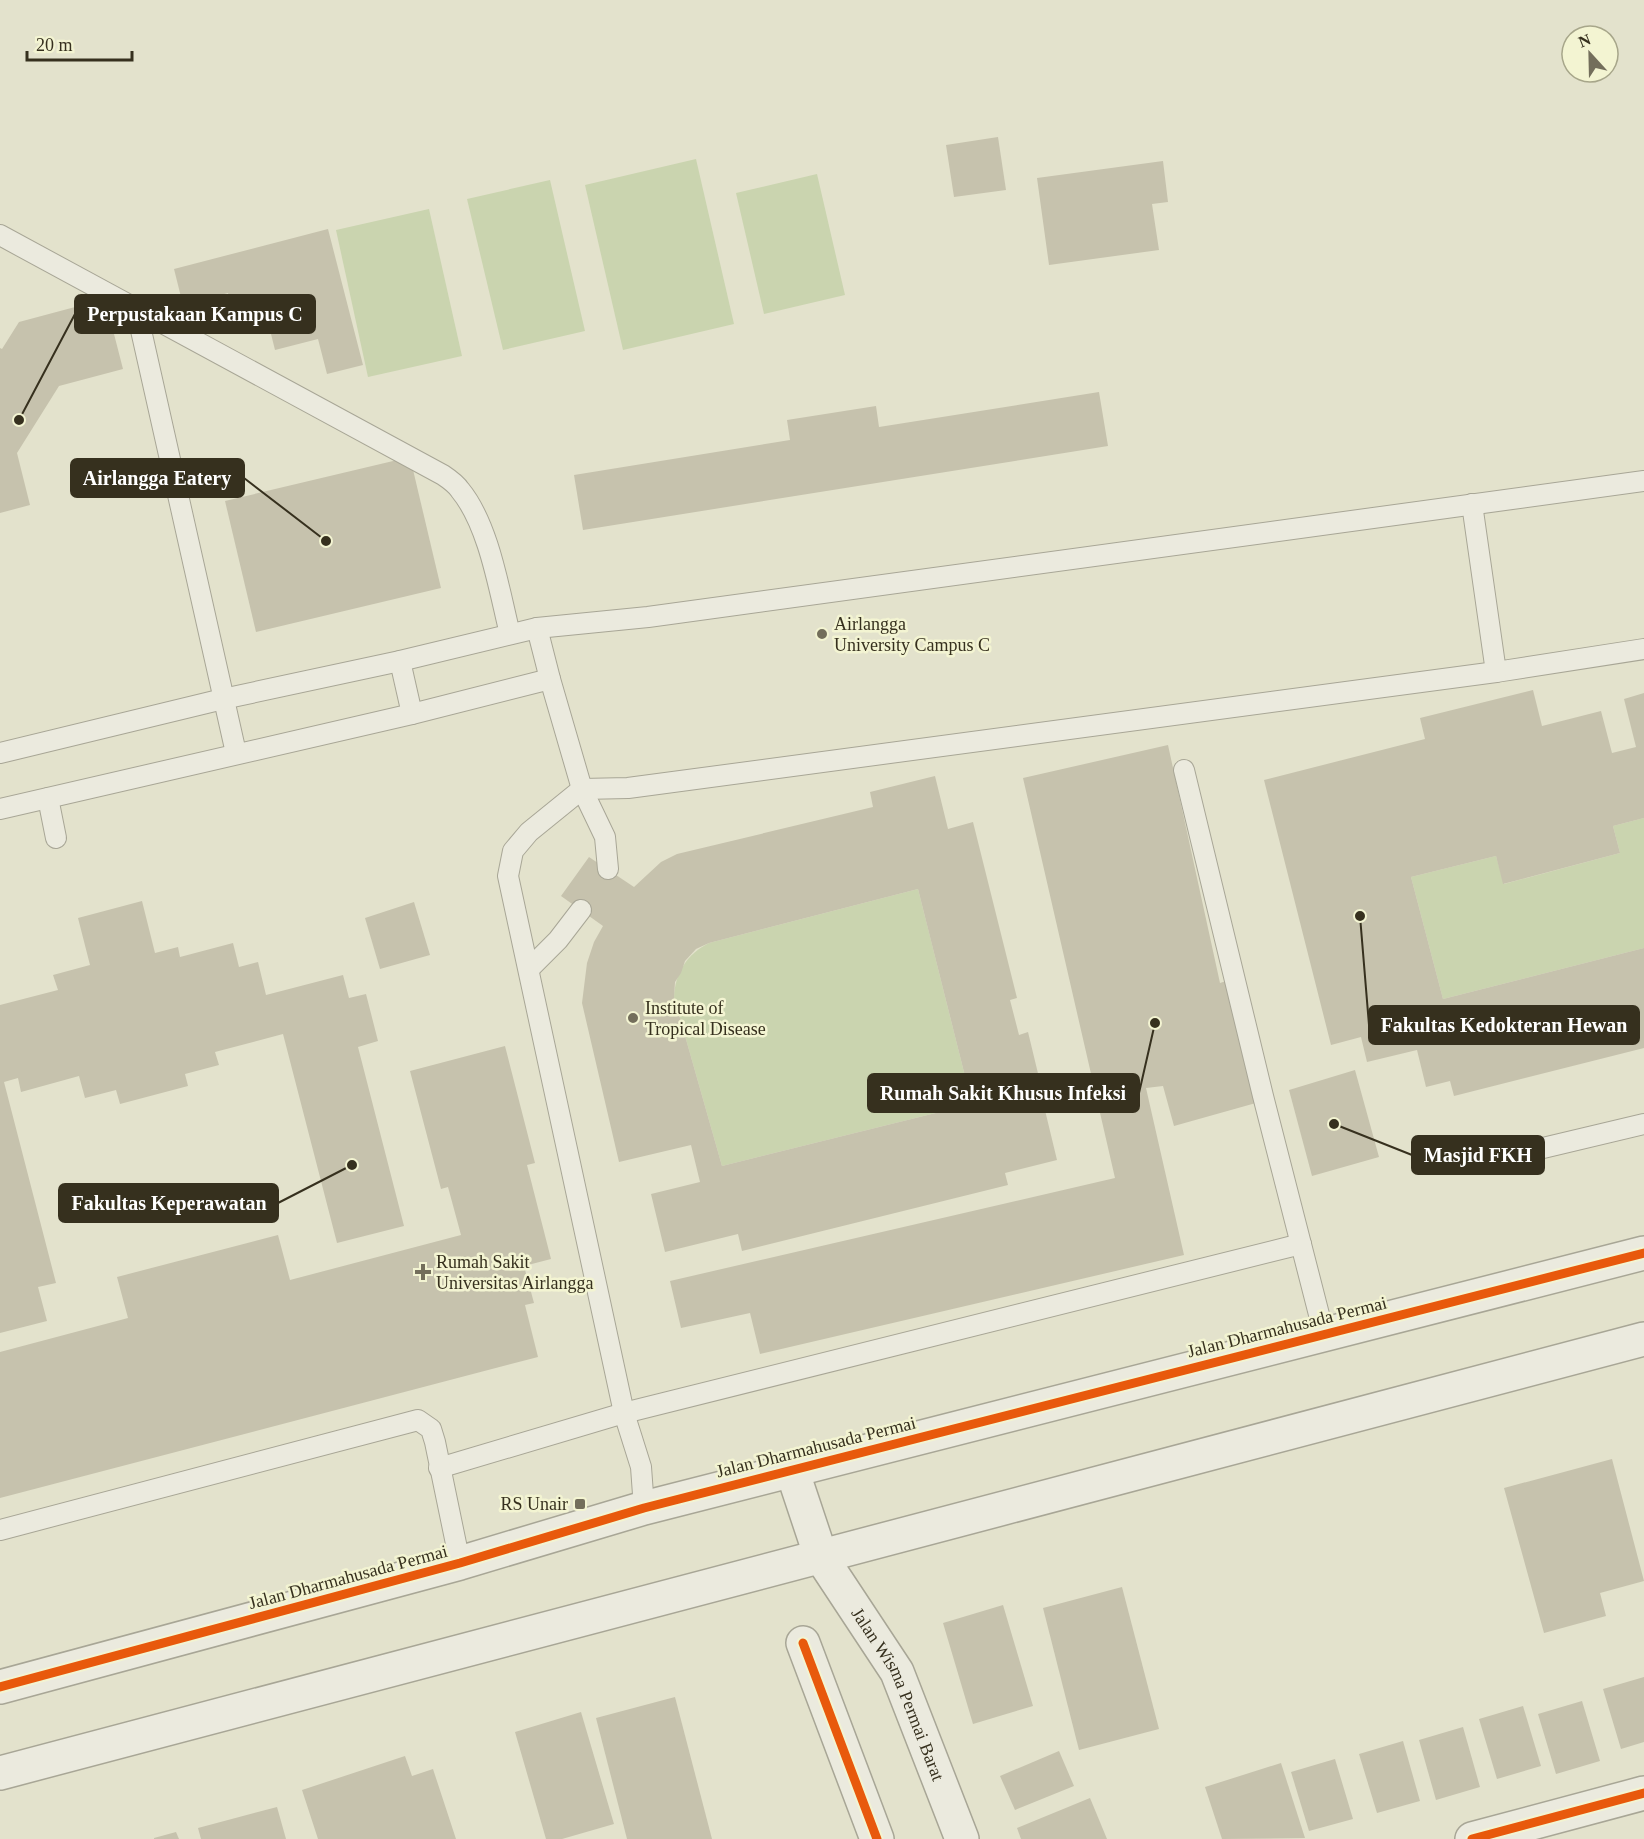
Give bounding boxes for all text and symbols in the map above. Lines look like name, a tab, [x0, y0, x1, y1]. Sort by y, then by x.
scale bar	[27, 24, 132, 62]
north arrow	[1560, 24, 1620, 84]
text: N	[1576, 30, 1594, 51]
text: 20 m	[36, 35, 73, 55]
callout: Perpustakaan Kampus C	[75, 295, 315, 333]
text: Perpustakaan Kampus C	[87, 303, 303, 326]
callout: Airlangga Eatery	[71, 459, 244, 497]
text: Airlangga Eatery	[83, 467, 231, 490]
place label: Airlangga University Campus C	[834, 614, 990, 655]
marker: Airlangga University Campus C	[815, 627, 829, 641]
place label: Institute of Tropical Disease	[645, 998, 766, 1039]
callout: Fakultas Kedokteran Hewan	[1369, 1006, 1639, 1044]
marker: Institute of Tropical Disease	[626, 1011, 640, 1025]
text: Fakultas Kedokteran Hewan	[1381, 1014, 1627, 1036]
callout: Rumah Sakit Khusus Infeksi	[868, 1074, 1139, 1112]
text: Rumah Sakit Khusus Infeksi	[880, 1082, 1127, 1104]
callout: Masjid FKH	[1412, 1136, 1544, 1174]
text: Masjid FKH	[1424, 1144, 1533, 1167]
callout: Fakultas Keperawatan	[59, 1184, 278, 1222]
text: Fakultas Keperawatan	[72, 1192, 267, 1215]
place label: Rumah Sakit Universitas Airlangga	[436, 1252, 593, 1293]
marker: Rumah Sakit Universitas Airlangga	[414, 1263, 432, 1281]
street label: Jalan Dharmahusada Permai	[1185, 1293, 1389, 1361]
street label: Jalan Dharmahusada Permai	[714, 1413, 918, 1481]
place label: RS Unair	[501, 1494, 568, 1514]
marker: RS Unair	[573, 1497, 587, 1511]
street label: Jalan Dharmahusada Permai	[246, 1541, 450, 1613]
street label: Jalan Wisma Permai Barat	[847, 1604, 948, 1784]

